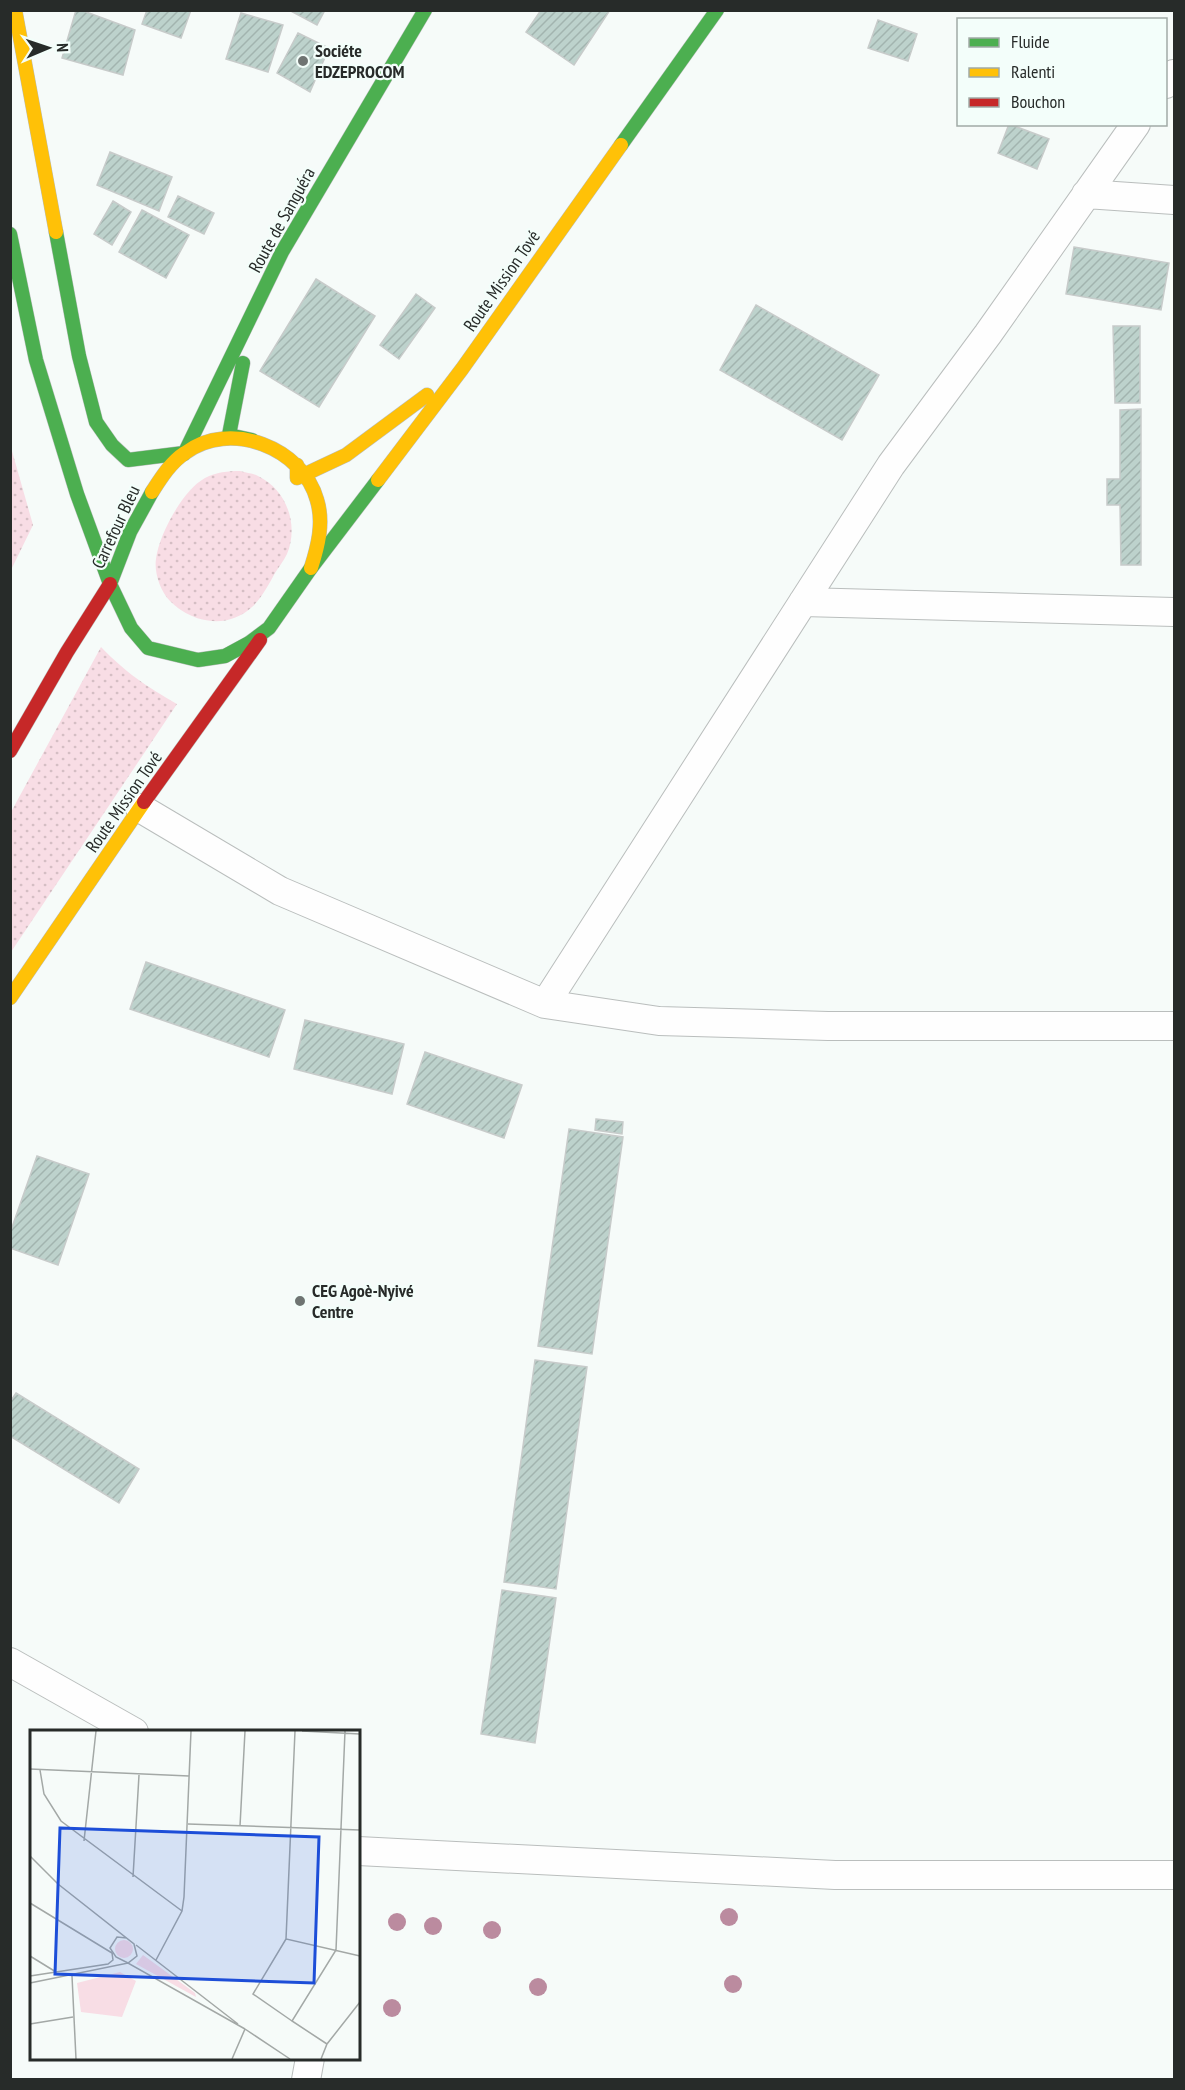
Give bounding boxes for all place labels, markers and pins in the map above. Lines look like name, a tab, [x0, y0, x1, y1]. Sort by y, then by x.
place label: Sociéte EDZEPROCOM	[315, 39, 405, 83]
marker: Sociéte EDZEPROCOM	[296, 54, 310, 68]
place label: CEG Agoè-Nyivé Centre	[312, 1279, 414, 1323]
marker: CEG Agoè-Nyivé Centre	[293, 1294, 307, 1308]

